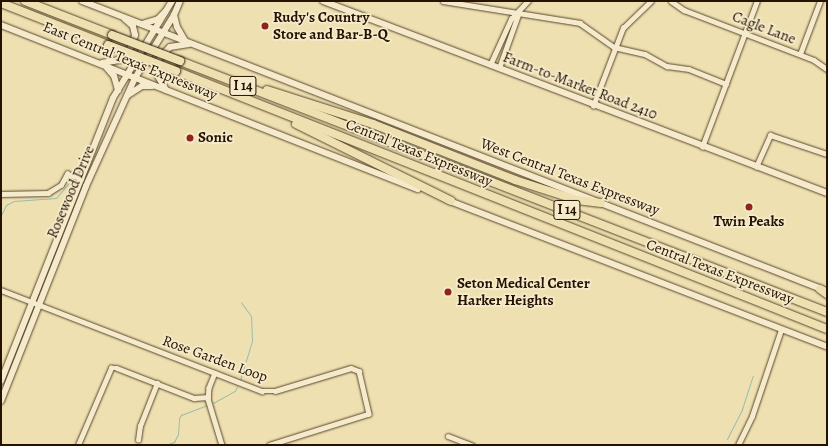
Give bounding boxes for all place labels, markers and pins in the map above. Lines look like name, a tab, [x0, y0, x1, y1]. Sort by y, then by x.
place label: Rudy's Country Store and Bar-B-Q	[273, 8, 388, 43]
marker: Rudy's Country Store and Bar-B-Q	[260, 21, 270, 31]
place label: Sonic	[198, 129, 233, 147]
marker: Sonic	[185, 133, 195, 143]
marker: Twin Peaks	[744, 202, 754, 212]
place label: Twin Peaks	[714, 213, 784, 231]
place label: Seton Medical Center Harker Heights	[457, 274, 590, 309]
marker: Seton Medical Center Harker Heights	[442, 286, 454, 298]

